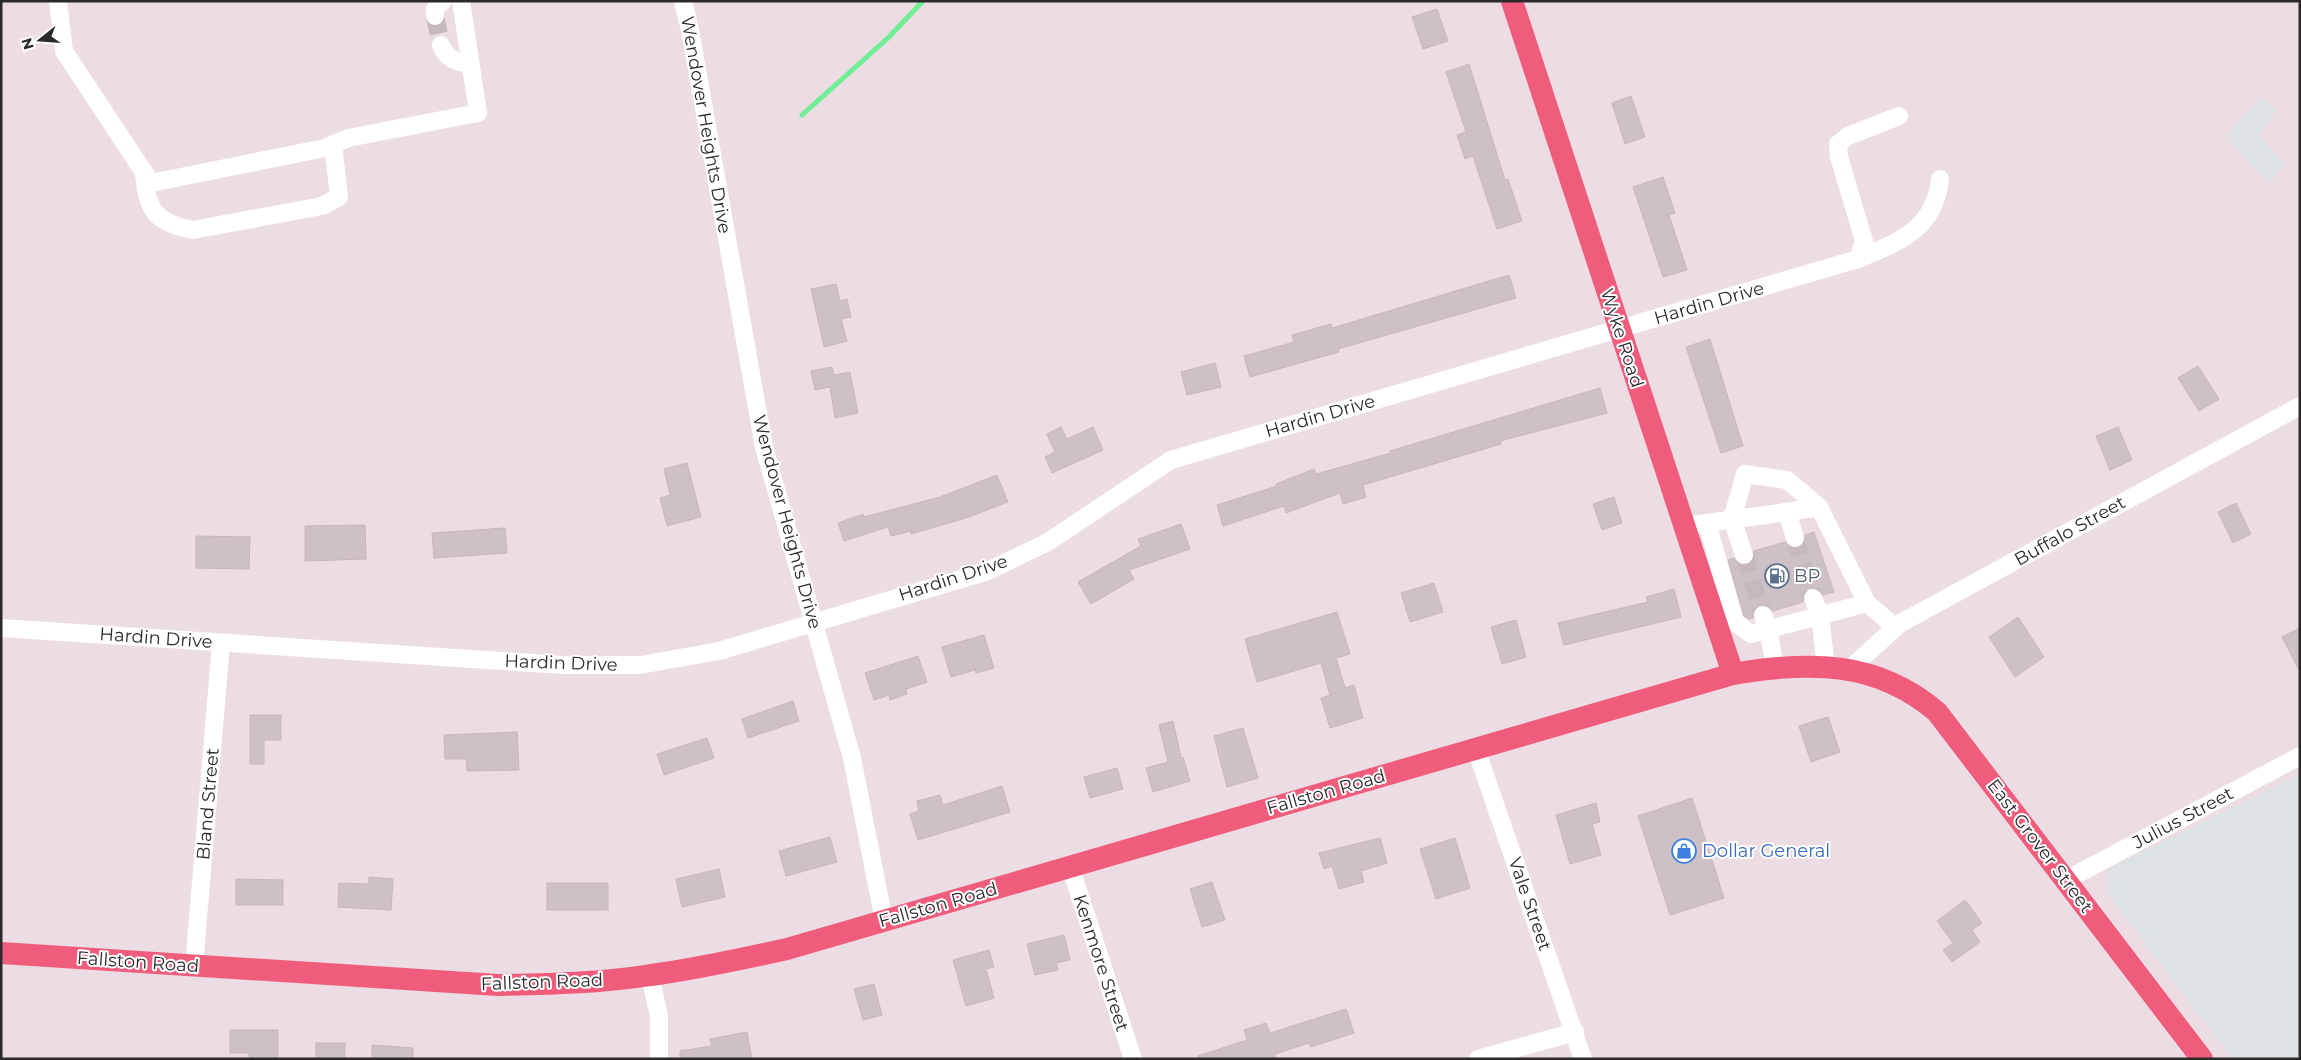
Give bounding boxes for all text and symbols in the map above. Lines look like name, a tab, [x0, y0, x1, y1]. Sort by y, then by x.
north arrow	[15, 15, 65, 65]
street label: Wendover Heights Drive	[676, 15, 736, 236]
text: N	[17, 36, 38, 52]
street label: Hardin Drive	[1651, 277, 1767, 329]
street label: Wyke Road	[1596, 286, 1648, 390]
street label: Hardin Drive	[1262, 390, 1378, 442]
street label: Wendover Heights Drive	[748, 413, 826, 631]
street label: Buffalo Street	[2011, 491, 2129, 571]
street label: Hardin Drive	[896, 550, 1010, 606]
fuel station icon: BP	[1764, 563, 1790, 589]
place label: BP	[1794, 565, 1821, 587]
street label: Hardin Drive	[99, 623, 213, 653]
street label: Hardin Drive	[504, 650, 618, 676]
street label: Bland Street	[192, 747, 224, 861]
street label: Fallston Road	[1264, 765, 1388, 819]
street label: East Grover Street	[1982, 775, 2098, 917]
street label: Julius Street	[2128, 782, 2237, 854]
shop icon: Dollar General	[1671, 838, 1697, 864]
place label: Dollar General	[1702, 840, 1830, 862]
street label: Vale Street	[1504, 855, 1556, 953]
street label: Fallston Road	[876, 878, 1000, 932]
street label: Kenmore Street	[1068, 892, 1134, 1034]
street label: Fallston Road	[76, 947, 200, 977]
street label: Fallston Road	[480, 969, 604, 995]

